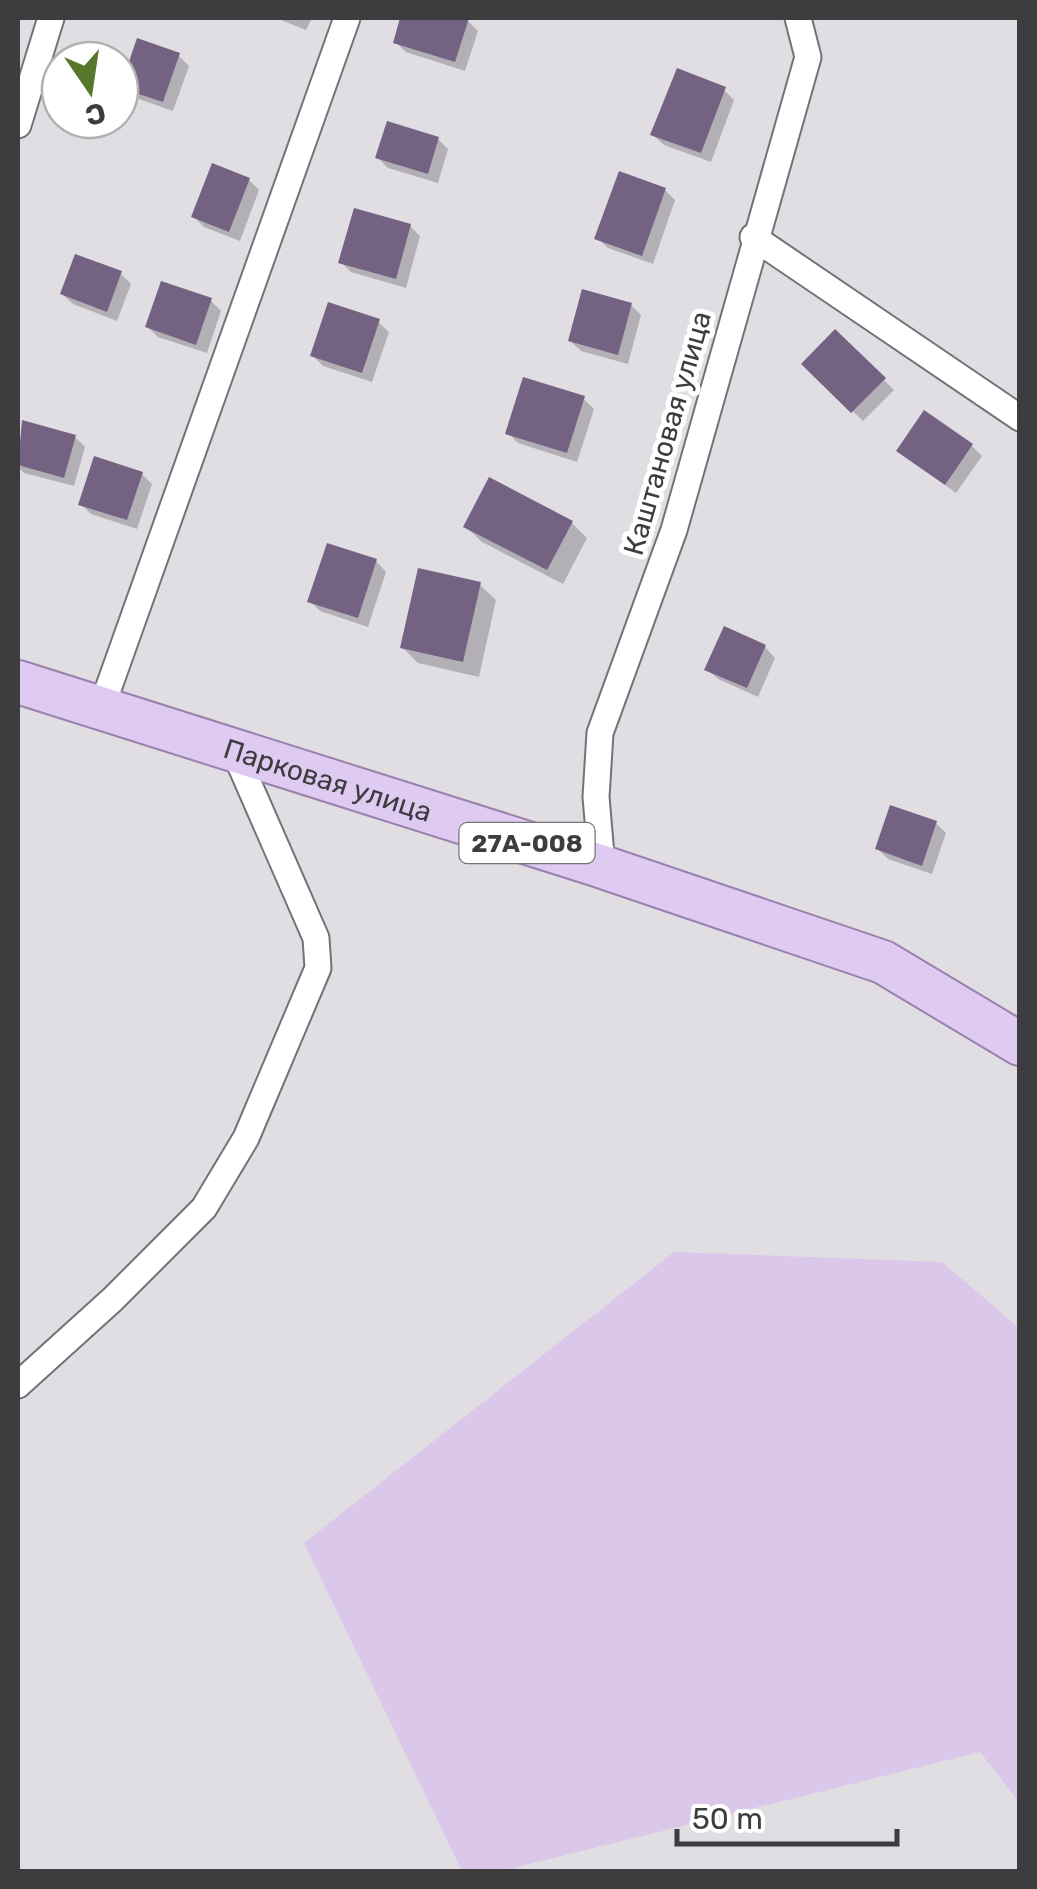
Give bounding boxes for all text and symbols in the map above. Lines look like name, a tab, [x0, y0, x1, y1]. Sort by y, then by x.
north arrow	[40, 40, 140, 140]
text: С	[82, 96, 109, 132]
street label: Каштановая улица	[617, 307, 718, 559]
street label: Парковая улица	[220, 732, 436, 829]
road number: 27А-008	[460, 823, 594, 863]
scale bar	[677, 1784, 897, 1846]
text: 50 m	[692, 1801, 763, 1837]

